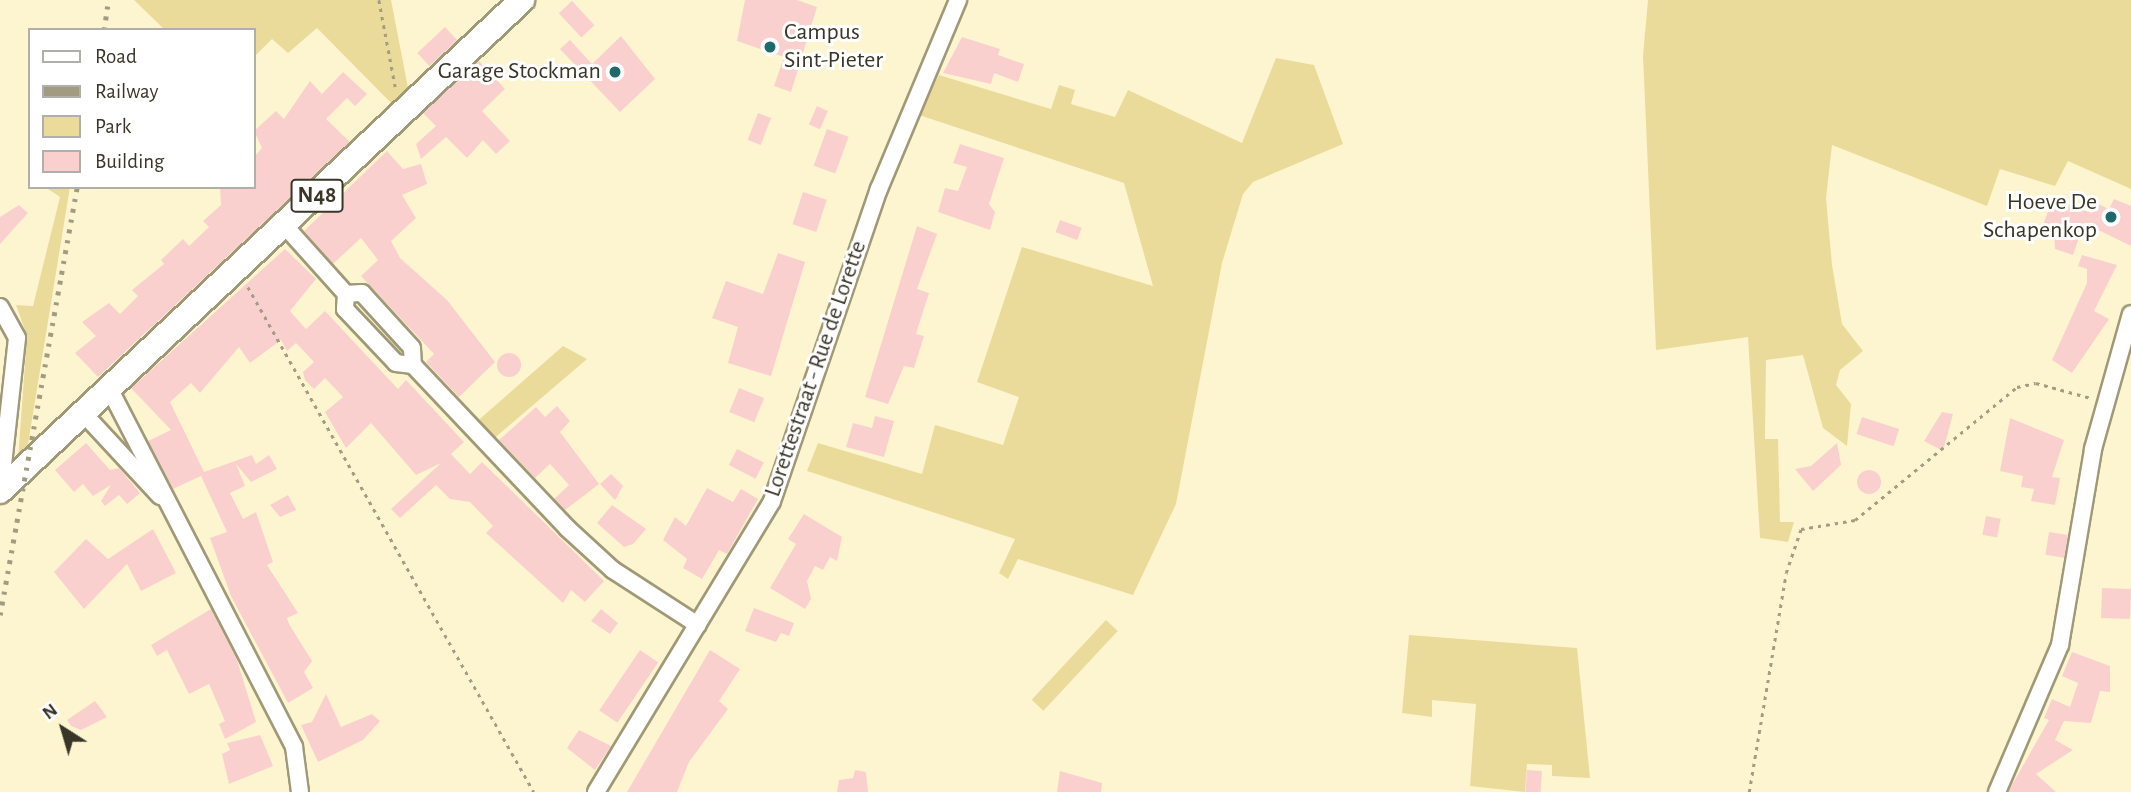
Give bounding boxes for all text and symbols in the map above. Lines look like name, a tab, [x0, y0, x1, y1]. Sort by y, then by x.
place label: Campus Sint-Pieter	[784, 19, 883, 75]
legend	[28, 28, 256, 189]
marker: Campus Sint-Pieter	[762, 39, 778, 55]
text: Road	[95, 46, 137, 67]
place label: Garage Stockman	[438, 58, 601, 86]
marker: Garage Stockman	[607, 64, 623, 80]
text: Railway	[95, 81, 158, 102]
text: Park	[95, 116, 131, 137]
text: Building	[95, 151, 164, 172]
road number: N48	[289, 176, 345, 216]
place label: Hoeve De Schapenkop	[1983, 189, 2097, 245]
marker: Hoeve De Schapenkop	[2103, 209, 2119, 225]
street label: Lorettestraat - Rue de Lorette	[759, 237, 873, 501]
north arrow	[28, 694, 98, 764]
text: N	[39, 700, 61, 723]

